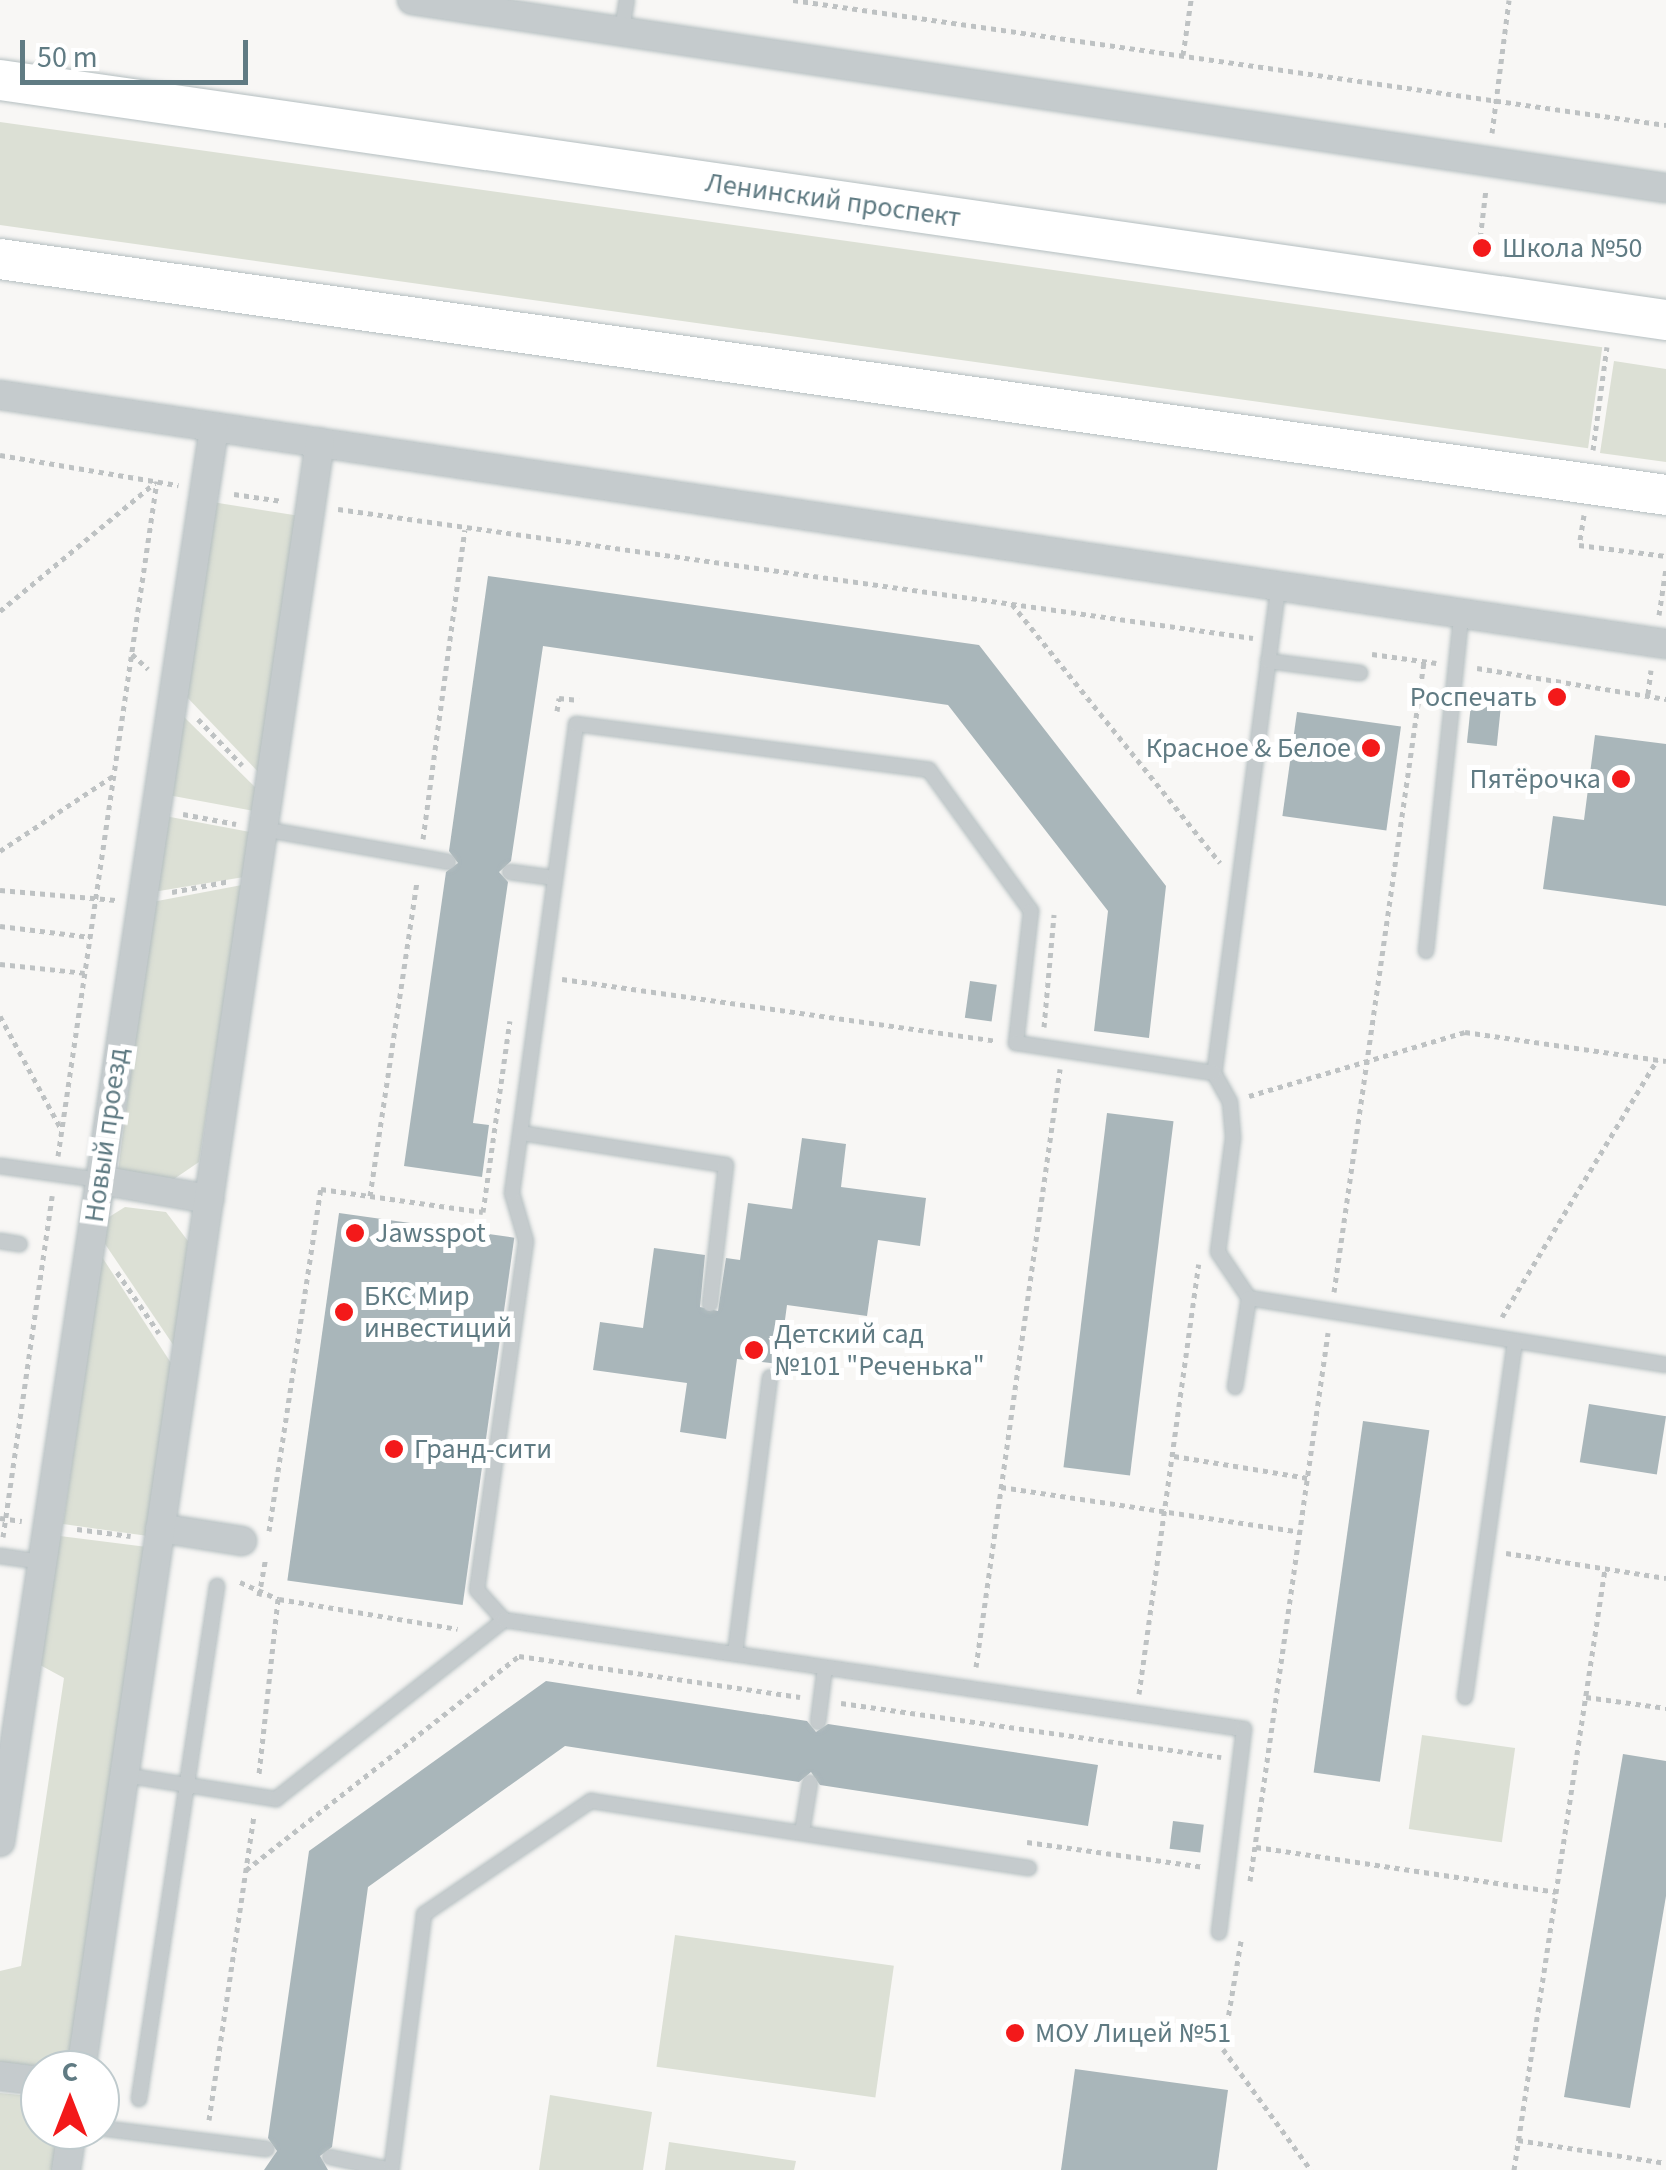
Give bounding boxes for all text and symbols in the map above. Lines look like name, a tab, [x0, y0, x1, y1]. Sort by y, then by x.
scale bar	[25, 20, 252, 82]
text: 50 m	[37, 36, 98, 79]
street label: Ленинский проспект	[703, 165, 963, 235]
place label: Школа №50	[1502, 231, 1643, 265]
marker: Школа №50	[1471, 237, 1493, 259]
place label: Роспечать	[1410, 680, 1537, 714]
marker: Роспечать	[1546, 686, 1568, 708]
place label: Красное & Белое	[1146, 731, 1351, 765]
marker: Красное & Белое	[1360, 737, 1382, 759]
place label: Пятёрочка	[1469, 762, 1601, 796]
marker: Пятёрочка	[1610, 768, 1632, 790]
street label: Новый проезд	[77, 1046, 135, 1224]
place label: Jawsspot	[375, 1216, 486, 1250]
marker: Jawsspot	[344, 1222, 366, 1244]
place label: БКС Мир инвестиций	[364, 1279, 512, 1345]
marker: БКС Мир инвестиций	[333, 1301, 355, 1323]
place label: Детский сад №101 "Реченька"	[774, 1317, 985, 1383]
marker: Детский сад №101 "Реченька"	[743, 1339, 765, 1361]
place label: Гранд-сити	[414, 1432, 552, 1466]
marker: Гранд-сити	[383, 1438, 405, 1460]
place label: МОУ Лицей №51	[1035, 2016, 1231, 2050]
marker: МОУ Лицей №51	[1004, 2022, 1026, 2044]
north arrow	[20, 2050, 120, 2150]
text: С	[62, 2052, 78, 2092]

